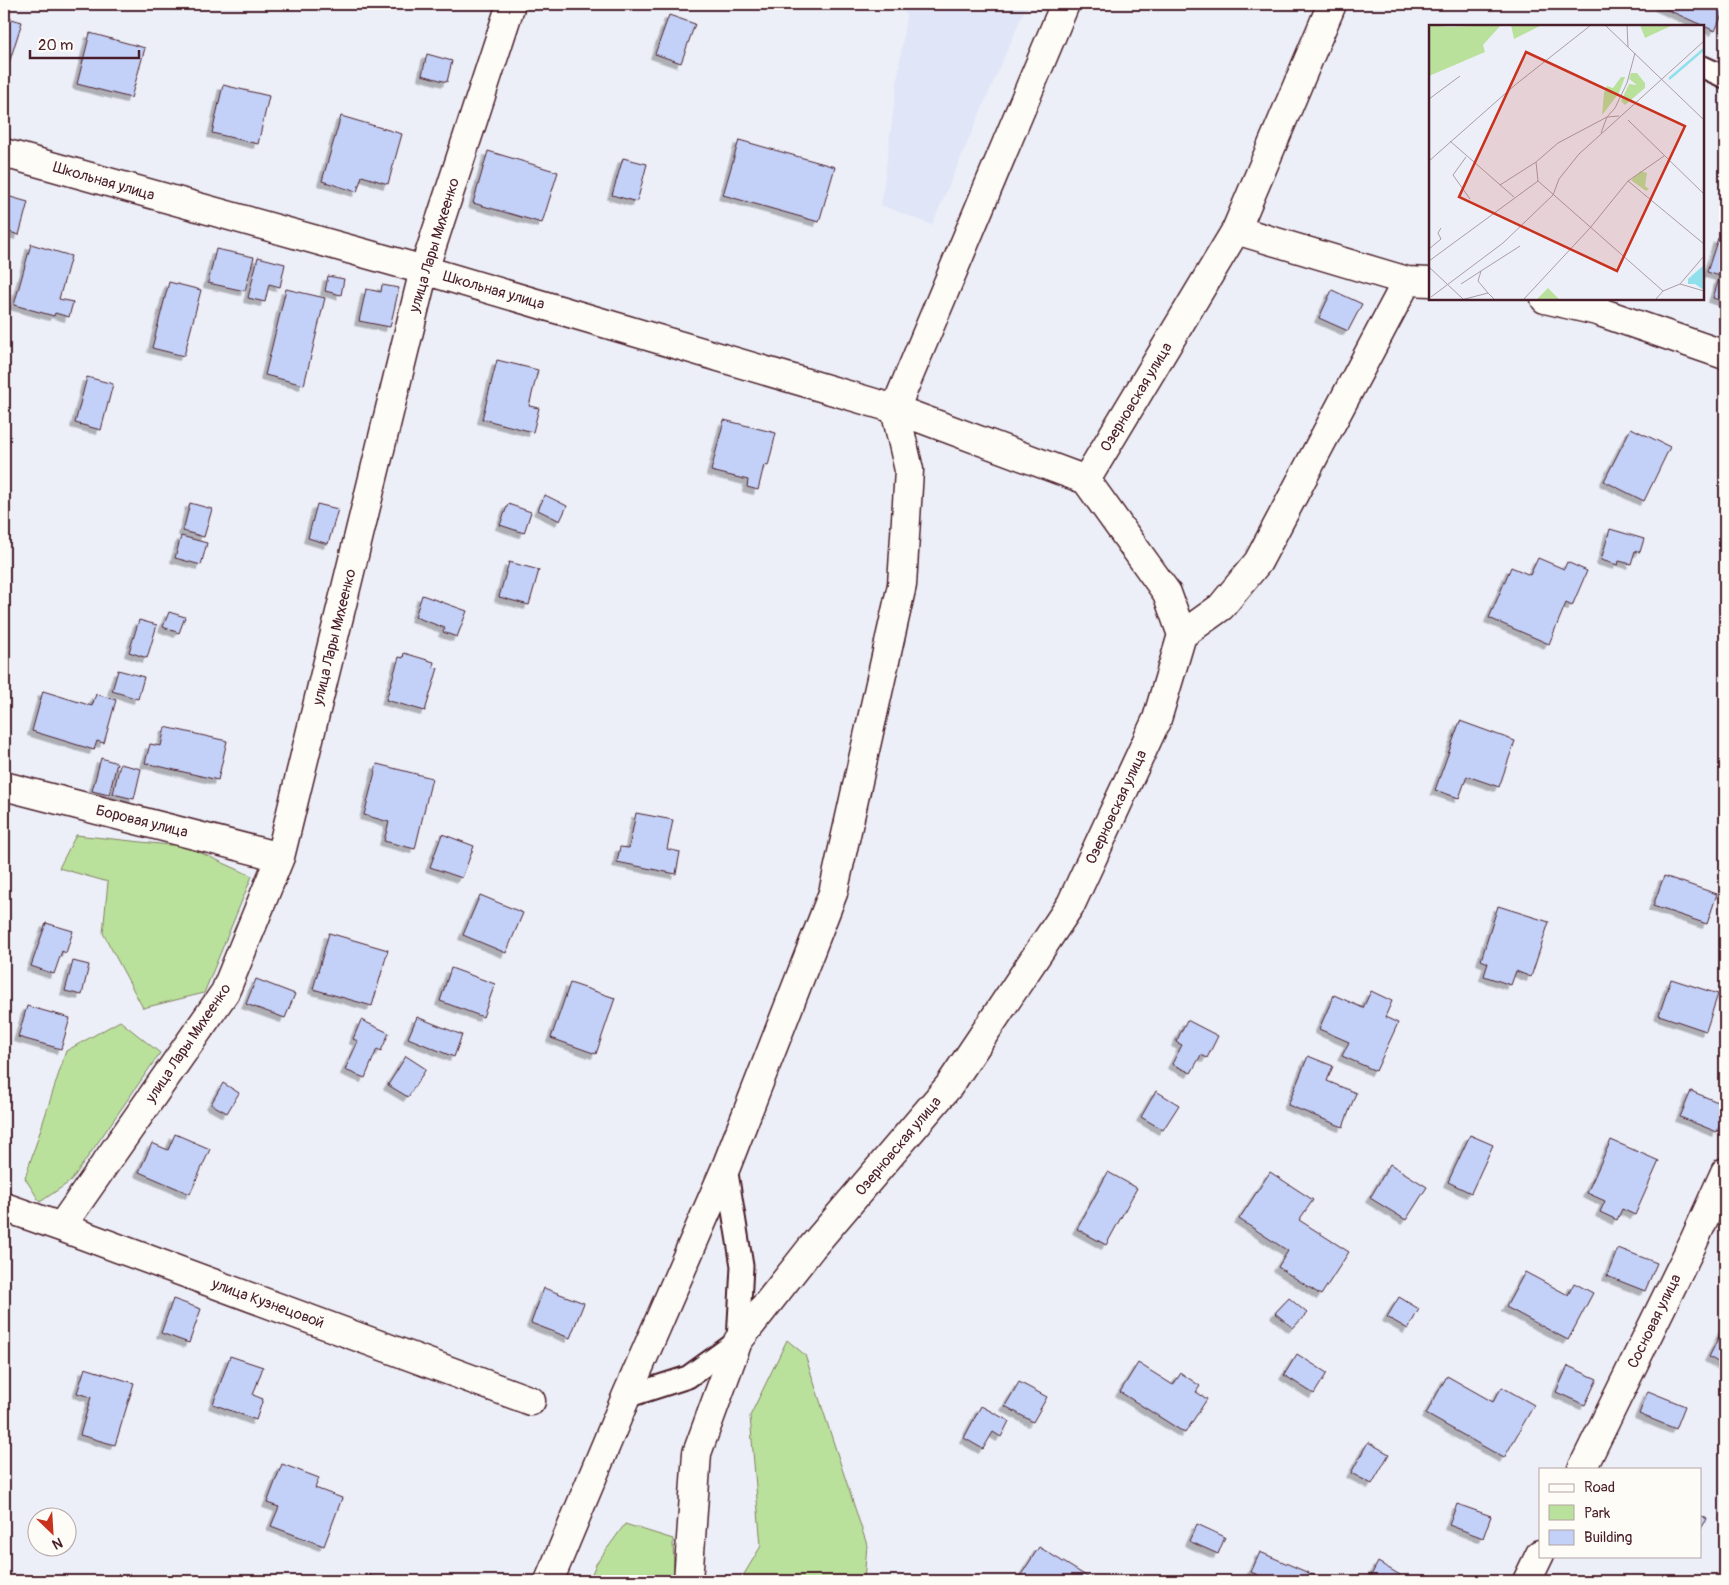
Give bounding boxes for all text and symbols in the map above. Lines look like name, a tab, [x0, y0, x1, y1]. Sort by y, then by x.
inset map	[1429, 25, 1704, 300]
scale bar	[30, 28, 139, 60]
text: 20 m	[38, 36, 73, 55]
street label: Школьная улица	[51, 158, 157, 205]
street label: улица Лары Михеенко	[405, 176, 464, 316]
street label: Школьная улица	[441, 267, 547, 314]
street label: Озерновская улица	[1096, 339, 1177, 455]
street label: улица Лары Михеенко	[308, 567, 361, 708]
street label: Озерновская улица	[1082, 747, 1151, 867]
street label: Боровая улица	[94, 801, 190, 842]
street label: улица Лары Михеенко	[141, 980, 235, 1107]
street label: Озерновская улица	[851, 1093, 946, 1200]
street label: Сосновая улица	[1623, 1271, 1685, 1371]
street label: улица Кузнецовой	[208, 1274, 326, 1333]
legend	[1539, 1468, 1702, 1558]
text: Road	[1584, 1478, 1615, 1497]
text: Park	[1584, 1504, 1611, 1523]
north arrow	[28, 1508, 78, 1558]
text: Building	[1584, 1528, 1632, 1547]
text: N	[49, 1534, 65, 1553]

